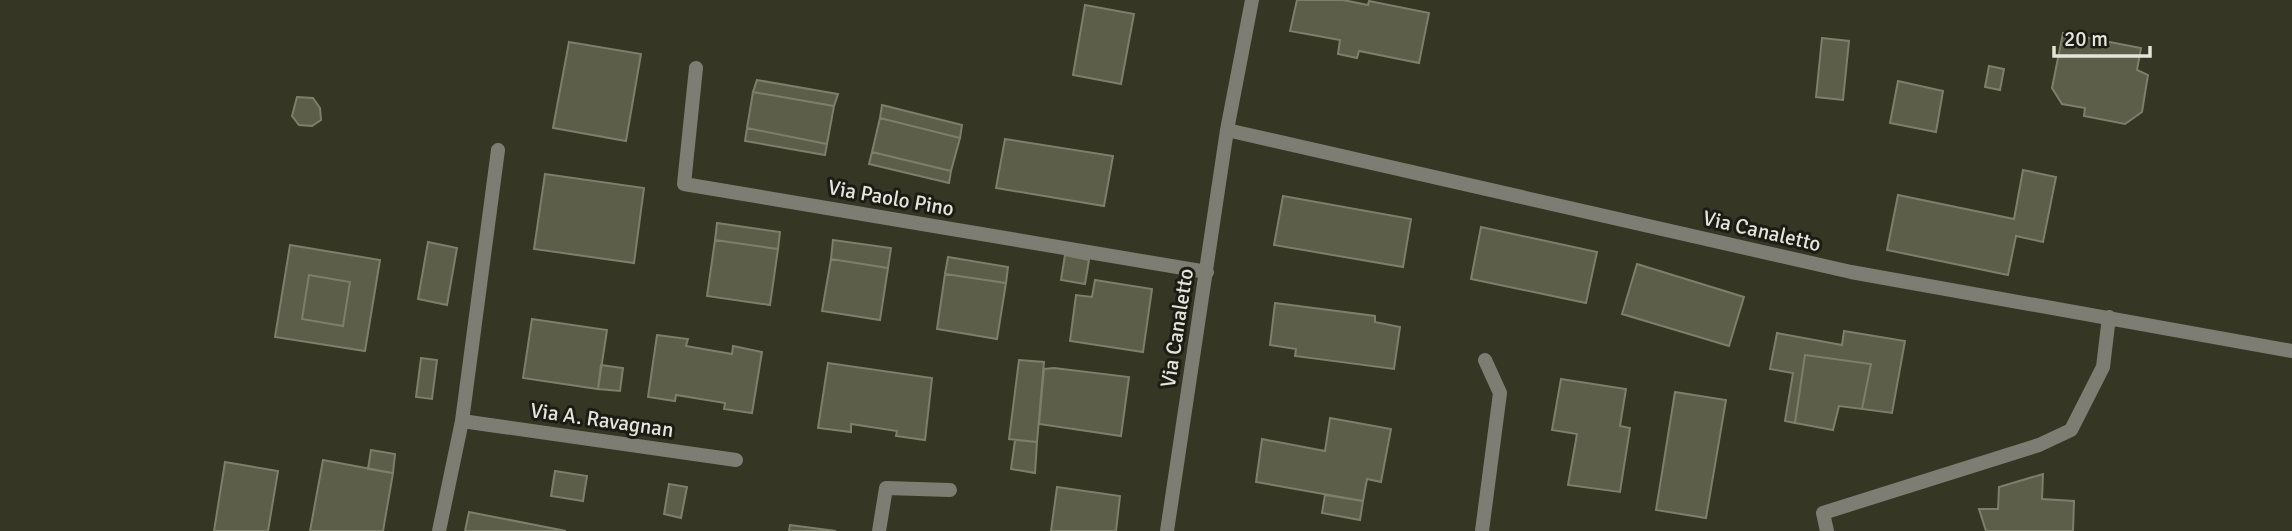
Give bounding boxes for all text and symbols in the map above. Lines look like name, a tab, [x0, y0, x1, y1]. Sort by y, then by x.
scale bar	[2054, 14, 2150, 58]
text: 20 m	[2064, 26, 2108, 52]
street label: Via Paolo Pino	[826, 174, 956, 222]
street label: Via Canaletto	[1701, 205, 1823, 257]
street label: Via Canaletto	[1155, 267, 1199, 389]
street label: Via A. Ravagnan	[529, 397, 675, 443]

